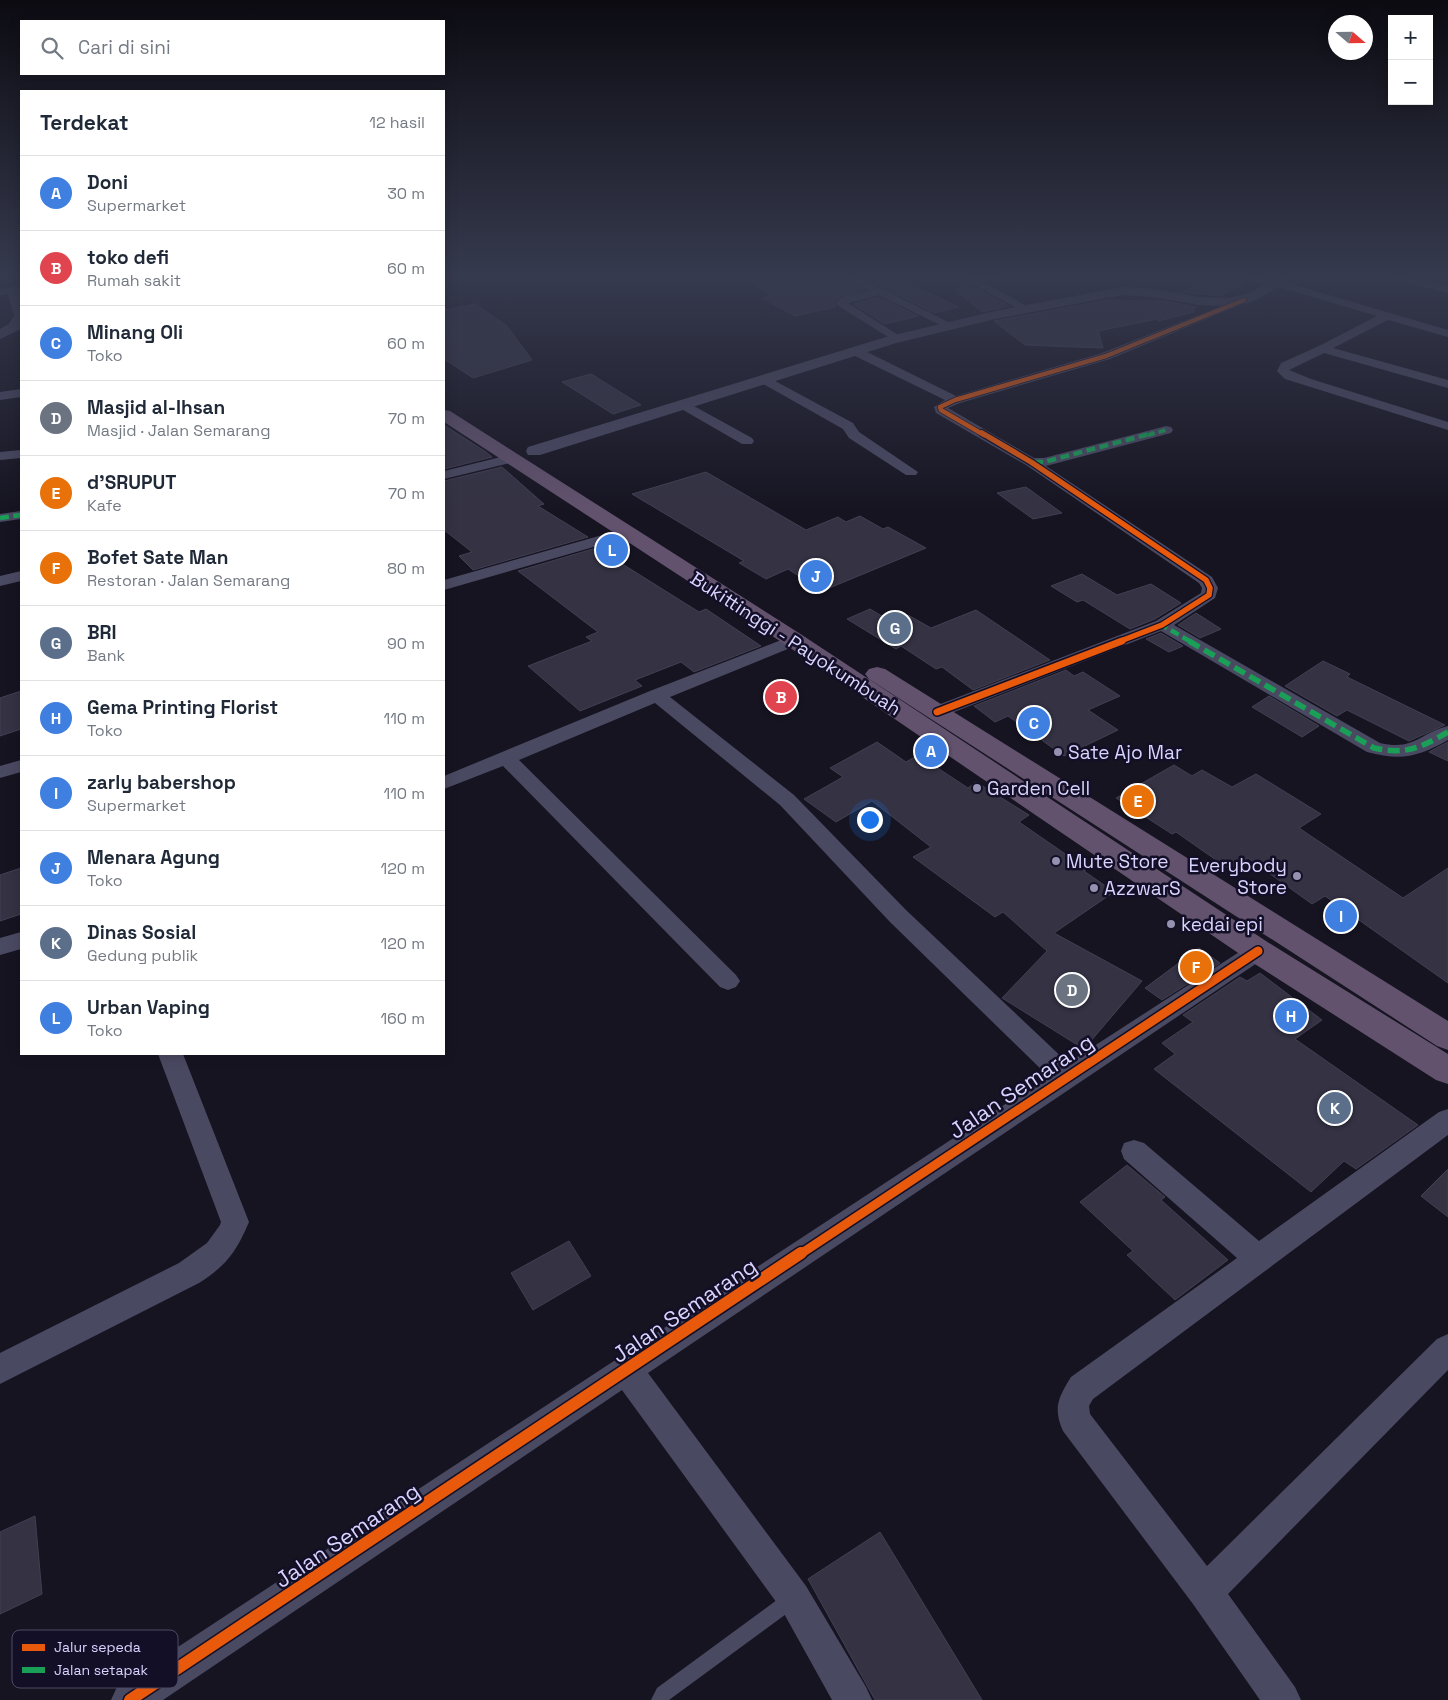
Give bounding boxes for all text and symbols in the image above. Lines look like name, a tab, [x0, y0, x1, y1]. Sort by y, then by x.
north arrow	[1328, 15, 1373, 60]
map controls	[1388, 15, 1433, 105]
button: +	[1388, 15, 1433, 60]
search box	[20, 20, 445, 75]
icon: search	[38, 34, 66, 62]
text: Cari di sini	[78, 35, 171, 60]
button: −	[1388, 60, 1433, 105]
text: Terdekat	[40, 109, 129, 136]
text: 12 hasil	[369, 112, 425, 133]
text: Doni	[87, 170, 128, 195]
text: A	[51, 183, 61, 204]
text: 30 m	[387, 183, 425, 204]
text: Supermarket	[87, 195, 186, 216]
text: toko defi	[87, 245, 169, 270]
text: B	[51, 258, 61, 279]
text: 60 m	[387, 258, 425, 279]
text: Rumah sakit	[87, 270, 181, 291]
text: Minang Oli	[87, 320, 183, 345]
text: C	[51, 333, 61, 354]
text: 60 m	[387, 333, 425, 354]
text: Toko	[87, 345, 123, 366]
text: Masjid al-Ihsan	[87, 395, 225, 420]
text: D	[51, 408, 61, 429]
text: 70 m	[388, 408, 425, 429]
text: Masjid · Jalan Semarang	[87, 420, 270, 441]
text: d'SRUPUT	[87, 470, 176, 495]
text: E	[52, 483, 60, 504]
text: 70 m	[388, 483, 425, 504]
text: Kafe	[87, 495, 122, 516]
pin: L	[596, 531, 628, 569]
text: Bofet Sate Man	[87, 545, 228, 570]
pin: J	[800, 557, 832, 595]
text: F	[52, 558, 60, 579]
text: 80 m	[387, 558, 425, 579]
street label: Bukittinggi - Payokumbuah	[686, 566, 906, 720]
text: Restoran · Jalan Semarang	[87, 570, 290, 591]
pin: G	[879, 609, 911, 647]
text: BRI	[87, 620, 117, 645]
text: G	[51, 633, 61, 654]
text: 90 m	[387, 633, 425, 654]
text: Bank	[87, 645, 125, 666]
pin: B	[765, 678, 797, 716]
text: Gema Printing Florist	[87, 695, 278, 720]
pin: C	[1018, 704, 1050, 742]
text: H	[51, 708, 61, 729]
text: 110 m	[383, 708, 425, 729]
text: Toko	[87, 720, 123, 741]
pin: A	[915, 732, 947, 770]
place label: Sate Ajo Mar	[1068, 740, 1182, 765]
marker: Sate Ajo Mar	[1052, 746, 1064, 758]
text: zarly babershop	[87, 770, 236, 795]
place label: Garden Cell	[987, 776, 1090, 801]
marker: Garden Cell	[971, 782, 983, 794]
pin: E	[1122, 782, 1154, 820]
text: I	[54, 783, 58, 804]
text: 110 m	[383, 783, 425, 804]
text: Supermarket	[87, 795, 186, 816]
your location	[857, 807, 883, 833]
text: Menara Agung	[87, 845, 220, 870]
place label: Mute Store	[1066, 849, 1168, 874]
place label: Everybody Store	[1189, 853, 1287, 900]
marker: Mute Store	[1050, 855, 1062, 867]
text: J	[51, 858, 61, 879]
text: 120 m	[381, 858, 425, 879]
text: Toko	[87, 870, 123, 891]
marker: Everybody Store	[1291, 870, 1303, 882]
place label: AzzwarS	[1104, 876, 1181, 901]
marker: AzzwarS	[1088, 882, 1100, 894]
pin: I	[1325, 897, 1357, 935]
place label: kedai epi	[1181, 912, 1263, 937]
marker: kedai epi	[1165, 918, 1177, 930]
text: Dinas Sosial	[87, 920, 196, 945]
text: K	[51, 933, 61, 954]
text: 120 m	[381, 933, 425, 954]
text: Gedung publik	[87, 945, 198, 966]
pin: F	[1180, 948, 1212, 986]
pin: D	[1056, 971, 1088, 1009]
text: Urban Vaping	[87, 995, 210, 1020]
pin: H	[1275, 997, 1307, 1035]
text: L	[52, 1008, 60, 1029]
text: 160 m	[380, 1008, 425, 1029]
text: Toko	[87, 1020, 123, 1041]
street label: Jalan Semarang	[943, 1027, 1099, 1145]
pin: K	[1319, 1089, 1351, 1127]
street label: Jalan Semarang	[606, 1251, 762, 1369]
street label: Jalan Semarang	[269, 1476, 425, 1594]
legend	[12, 1630, 178, 1688]
text: Jalur sepeda	[54, 1638, 141, 1656]
text: Jalan setapak	[54, 1661, 149, 1679]

